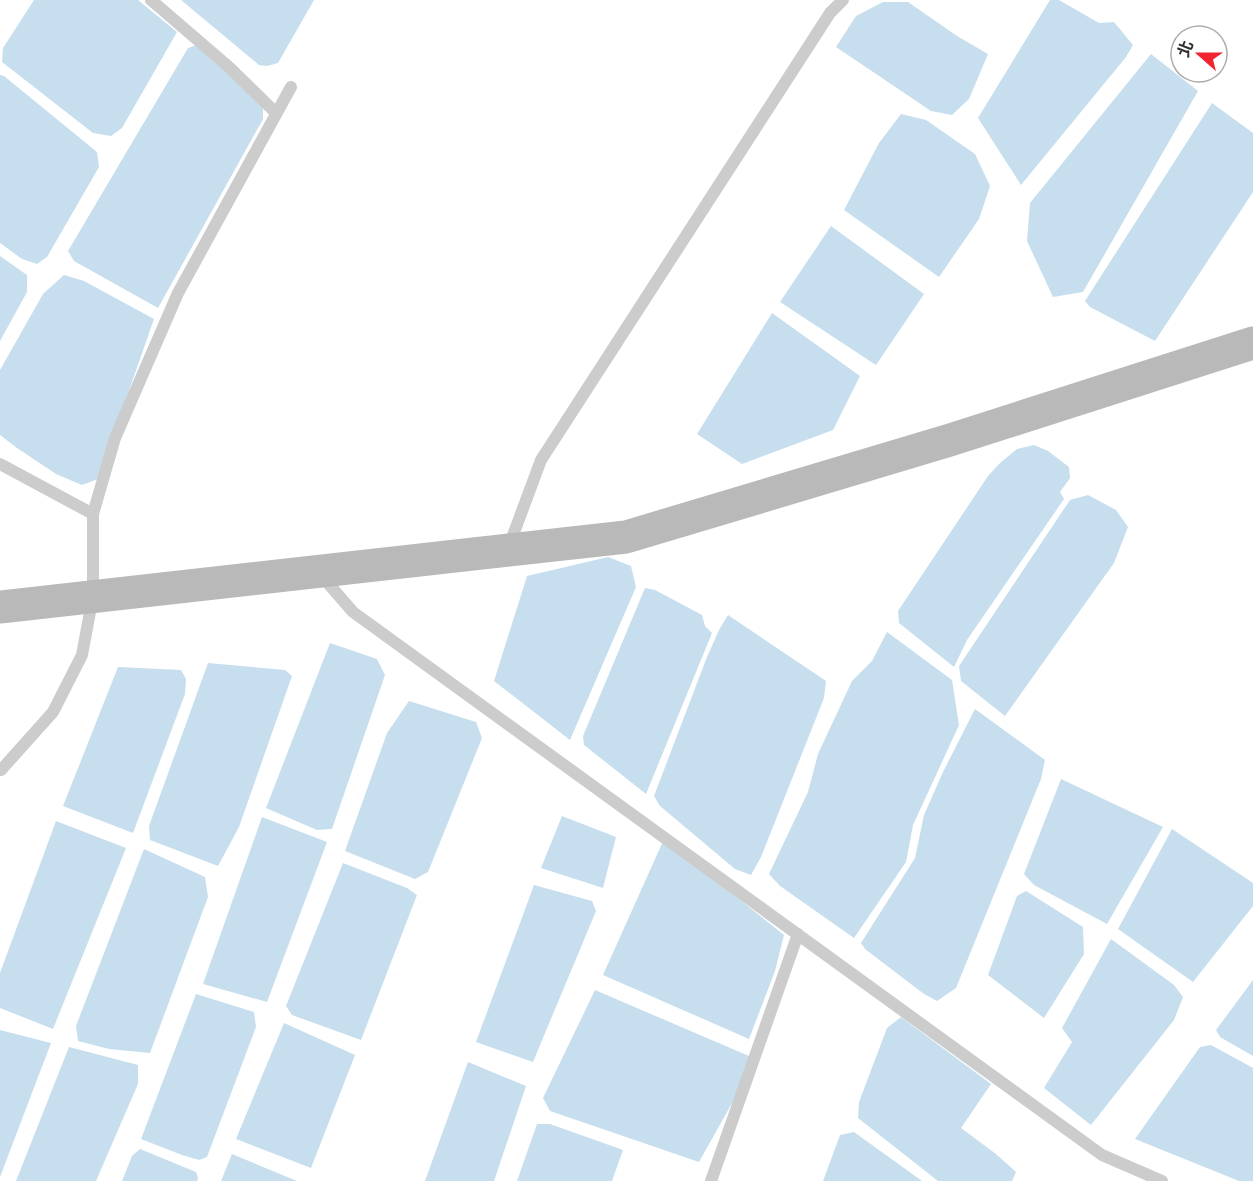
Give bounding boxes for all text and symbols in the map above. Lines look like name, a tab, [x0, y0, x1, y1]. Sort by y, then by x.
north arrow	[1169, 24, 1229, 84]
text: 北	[1174, 38, 1197, 60]

